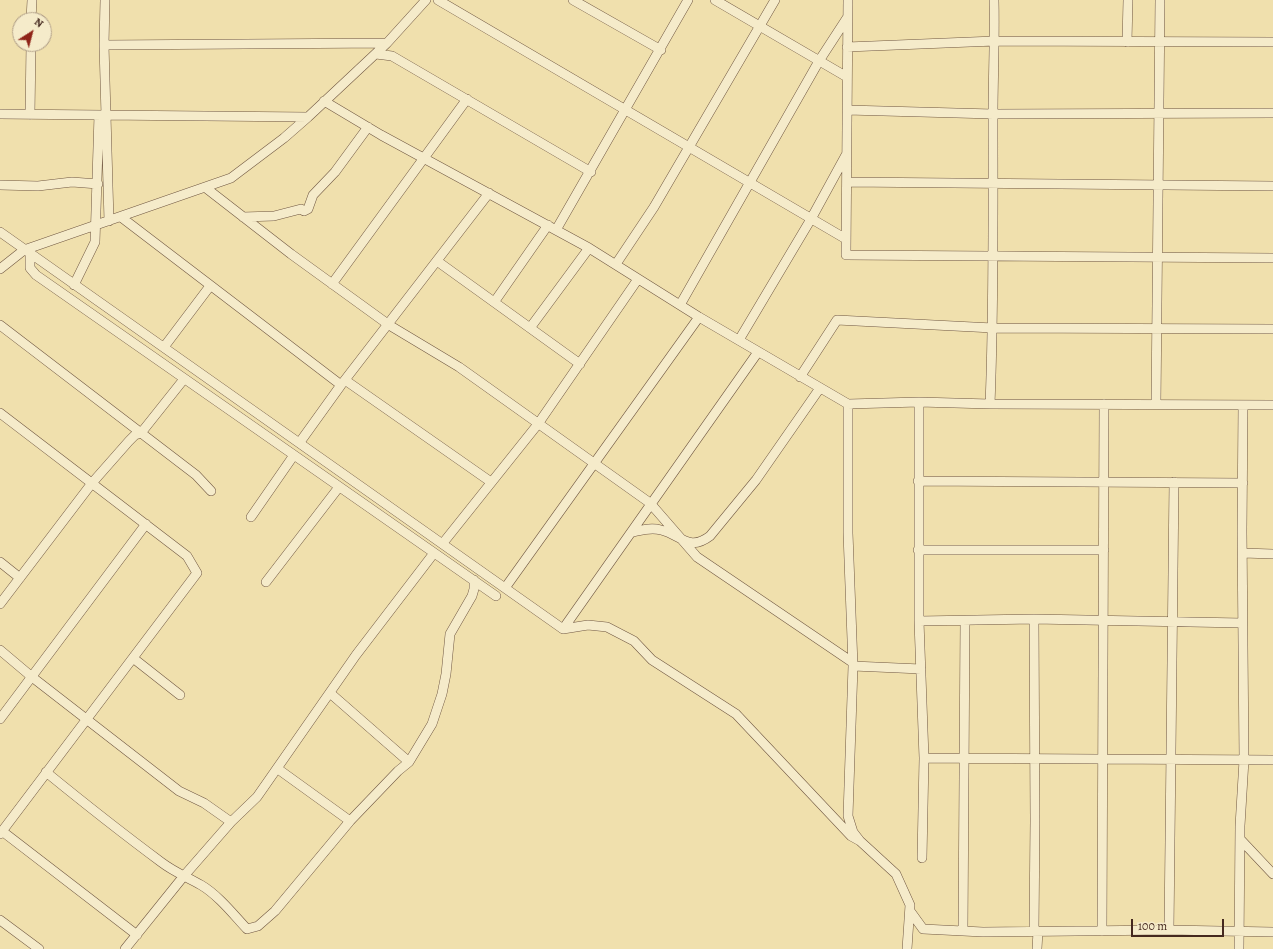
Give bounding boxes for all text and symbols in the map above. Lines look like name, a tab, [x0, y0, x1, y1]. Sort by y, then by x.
north arrow	[12, 12, 52, 52]
text: N	[31, 14, 46, 31]
scale bar	[1133, 911, 1226, 937]
text: 100 m	[1138, 918, 1167, 934]

